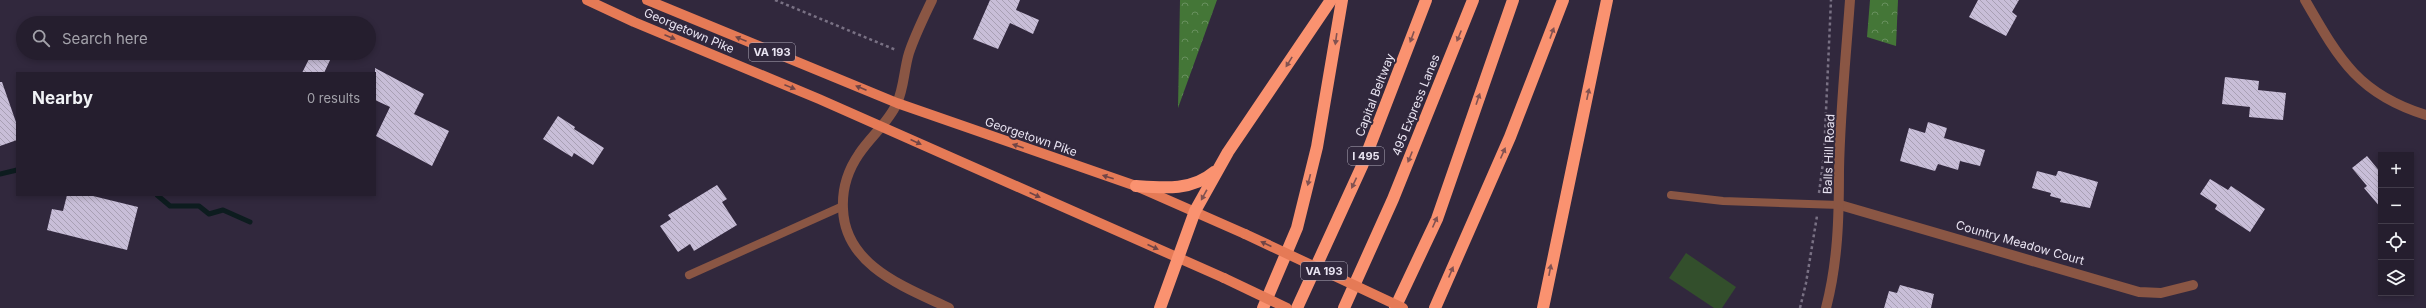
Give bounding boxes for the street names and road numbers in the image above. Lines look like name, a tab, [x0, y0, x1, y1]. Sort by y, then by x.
street label: Georgetown Pike	[642, 5, 737, 56]
road number: VA 193	[749, 43, 795, 61]
street label: Capital Beltway	[1352, 51, 1397, 139]
street label: 495 Express Lanes	[1388, 52, 1443, 158]
street label: Georgetown Pike	[983, 114, 1079, 159]
street label: Balls Hill Road	[1820, 114, 1837, 194]
road number: I 495	[1348, 147, 1384, 165]
street label: Country Meadow Court	[1954, 217, 2086, 268]
road number: VA 193	[1301, 262, 1347, 280]

